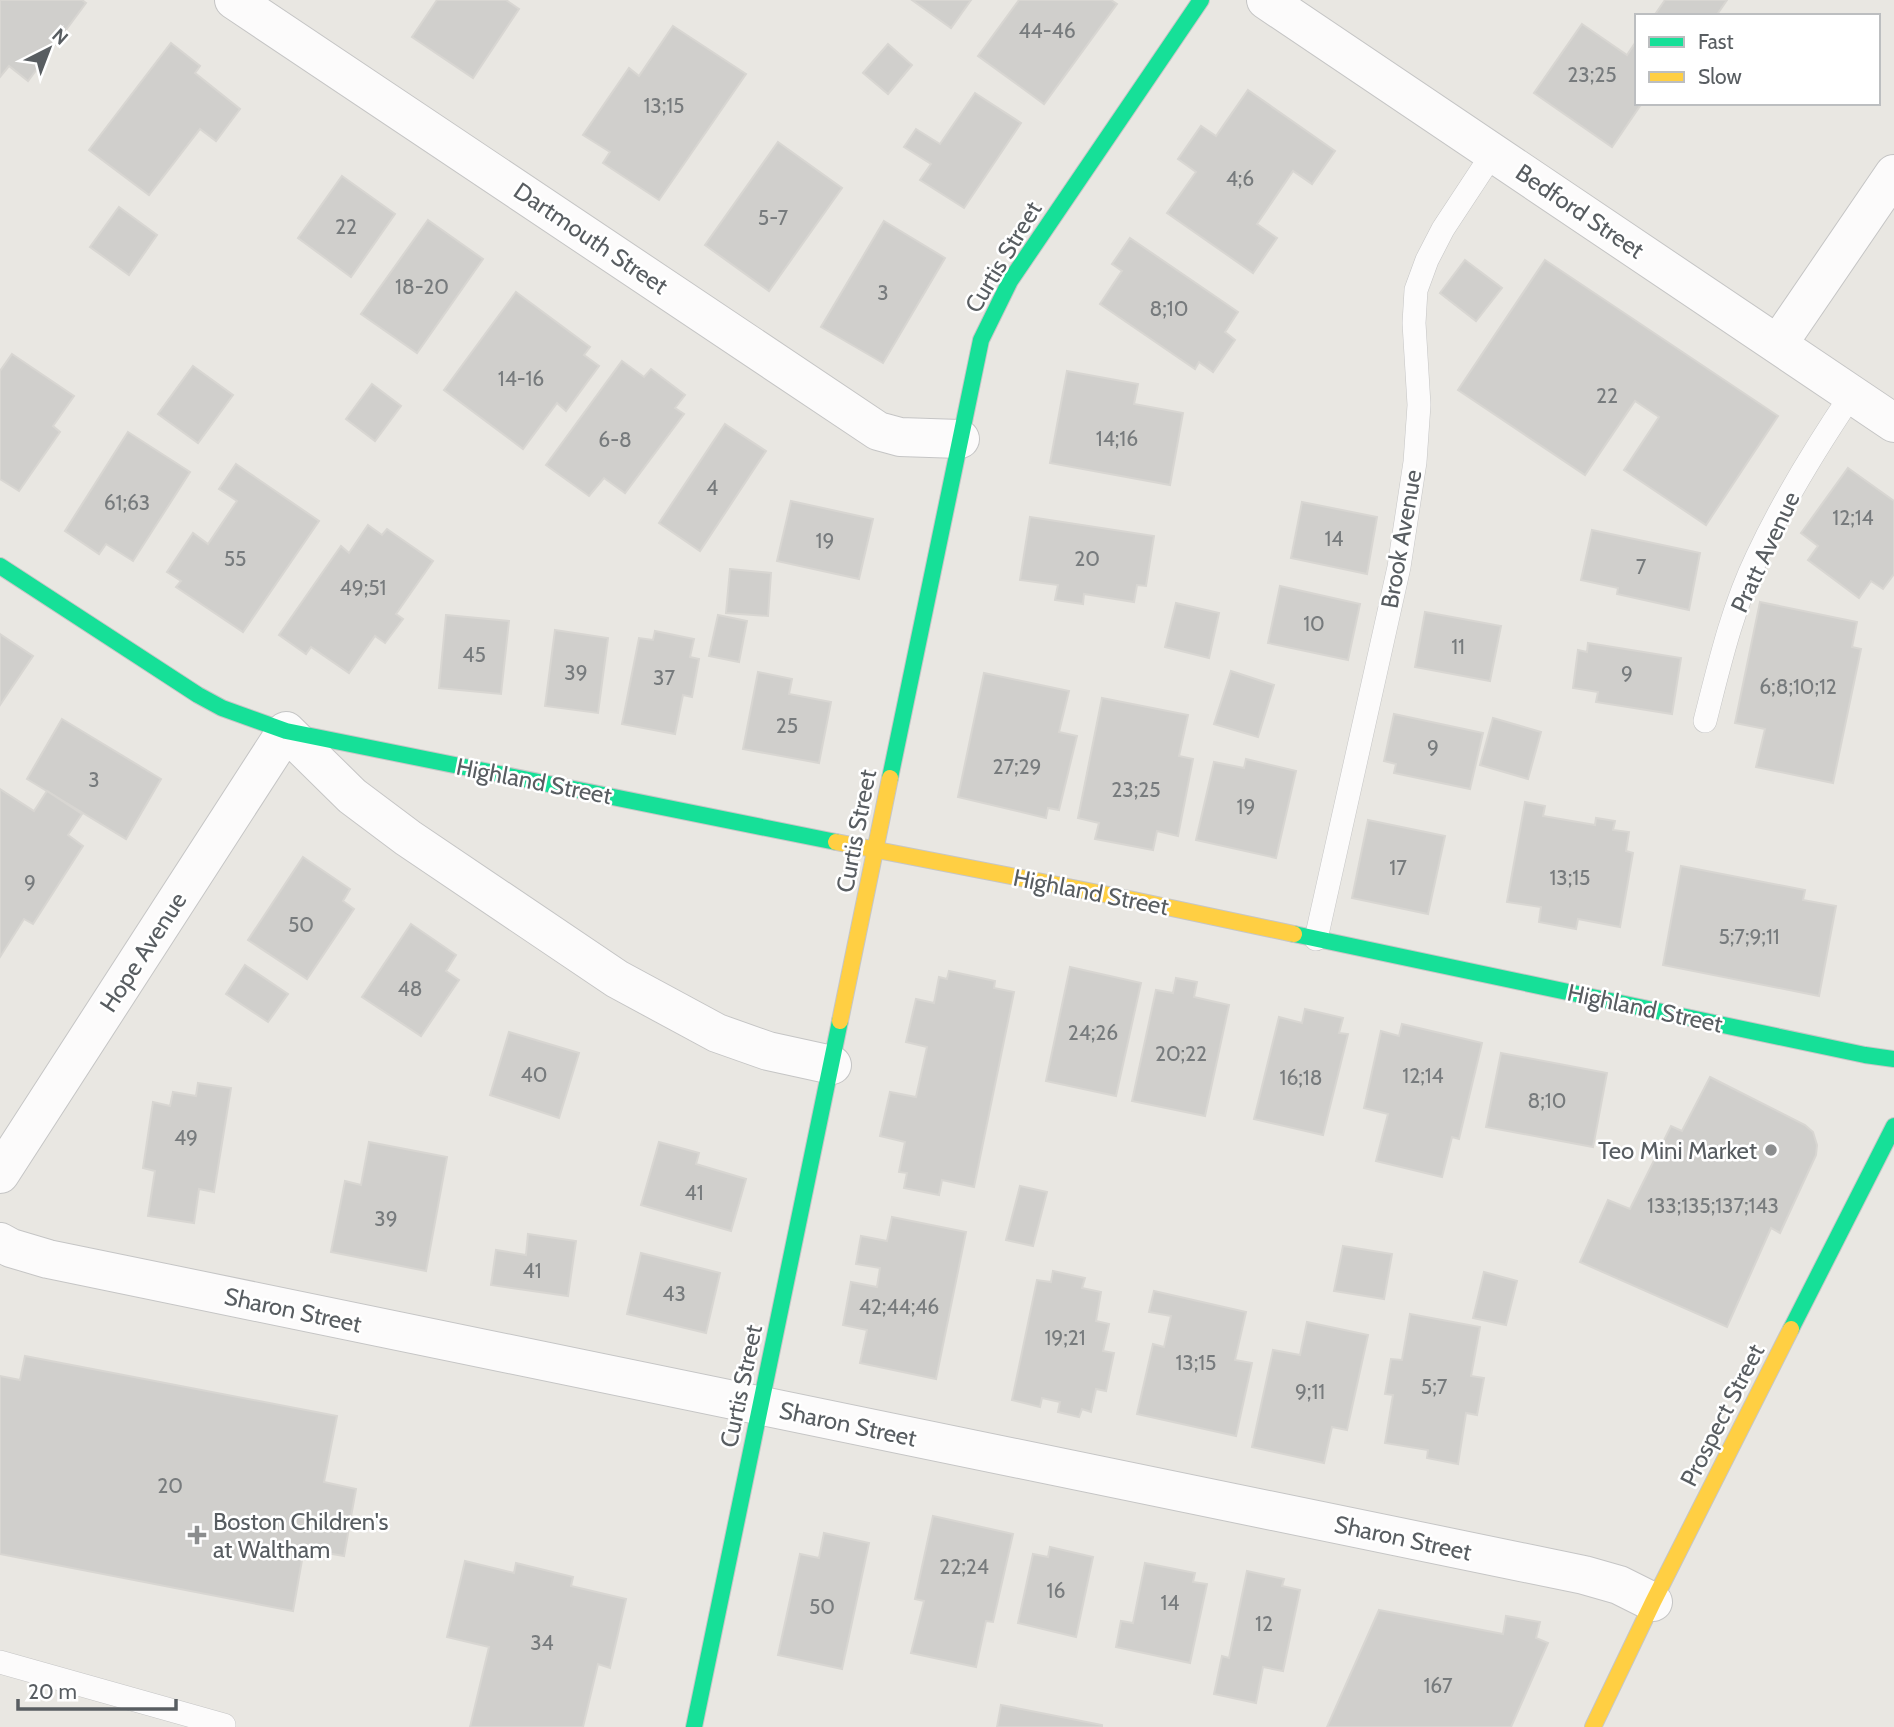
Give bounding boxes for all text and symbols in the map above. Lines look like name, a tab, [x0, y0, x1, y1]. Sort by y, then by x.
north arrow	[14, 14, 84, 84]
legend	[1635, 14, 1880, 105]
house number: 44-46	[1018, 18, 1076, 43]
text: N	[47, 24, 73, 50]
text: Fast	[1698, 29, 1734, 54]
house number: 23;25	[1567, 62, 1617, 87]
text: Slow	[1698, 64, 1742, 89]
house number: 13;15	[644, 93, 684, 118]
street label: Bedford Street	[1510, 157, 1650, 265]
house number: 4;6	[1226, 166, 1254, 191]
street label: Dartmouth Street	[509, 176, 673, 300]
street label: Curtis Street	[958, 196, 1048, 318]
house number: 5-7	[758, 205, 789, 230]
house number: 22	[335, 214, 357, 239]
house number: 18-20	[395, 274, 449, 299]
house number: 3	[877, 280, 889, 305]
house number: 8;10	[1150, 296, 1188, 321]
house number: 14-16	[498, 366, 544, 391]
house number: 22	[1596, 383, 1618, 408]
house number: 14;16	[1096, 426, 1138, 451]
house number: 6-8	[598, 427, 632, 452]
street label: Brook Avenue	[1375, 467, 1427, 611]
house number: 4	[706, 475, 718, 500]
street label: Pratt Avenue	[1724, 487, 1806, 617]
house number: 61;63	[104, 490, 150, 515]
house number: 12;14	[1832, 505, 1874, 530]
house number: 14	[1325, 526, 1343, 551]
house number: 19	[816, 528, 834, 553]
house number: 55	[224, 546, 246, 571]
house number: 20	[1074, 546, 1100, 571]
house number: 7	[1636, 554, 1647, 579]
house number: 49;51	[340, 575, 386, 600]
house number: 10	[1303, 611, 1325, 636]
house number: 11	[1451, 634, 1465, 659]
house number: 45	[462, 642, 486, 667]
house number: 39	[564, 660, 588, 685]
house number: 9	[1621, 661, 1633, 686]
house number: 37	[653, 665, 675, 690]
house number: 6;8;10;12	[1759, 674, 1837, 699]
house number: 25	[776, 713, 798, 738]
house number: 9	[1427, 735, 1439, 760]
street label: Highland Street	[454, 752, 614, 810]
house number: 27;29	[992, 754, 1042, 779]
house number: 3	[88, 767, 100, 792]
street label: Curtis Street	[830, 767, 882, 895]
house number: 23;25	[1111, 777, 1161, 802]
house number: 19	[1237, 794, 1255, 819]
house number: 17	[1389, 855, 1407, 880]
street label: Highland Street	[1011, 863, 1171, 921]
house number: 13;15	[1550, 865, 1590, 890]
house number: 9	[24, 870, 36, 895]
street label: Hope Avenue	[94, 887, 192, 1017]
house number: 50	[288, 912, 314, 937]
house number: 5;7;9;11	[1718, 924, 1780, 949]
house number: 48	[398, 976, 422, 1001]
street label: Highland Street	[1565, 977, 1725, 1039]
house number: 24;26	[1068, 1020, 1118, 1045]
house number: 20;22	[1155, 1041, 1207, 1066]
house number: 40	[521, 1062, 547, 1087]
house number: 12;14	[1402, 1063, 1444, 1088]
house number: 16;18	[1280, 1065, 1322, 1090]
house number: 8;10	[1528, 1088, 1566, 1113]
house number: 49	[174, 1125, 198, 1150]
place label: Teo Mini Market	[1598, 1136, 1757, 1165]
marker: Teo Mini Market	[1763, 1142, 1779, 1158]
house number: 41	[685, 1180, 703, 1205]
house number: 133;135;137;143	[1647, 1193, 1779, 1218]
house number: 39	[374, 1206, 398, 1231]
house number: 41	[523, 1258, 541, 1283]
street label: Sharon Street	[222, 1281, 364, 1339]
house number: 43	[662, 1281, 686, 1306]
house number: 42;44;46	[859, 1294, 939, 1319]
street label: Curtis Street	[714, 1322, 768, 1450]
house number: 19;21	[1044, 1325, 1086, 1350]
street label: Prospect Street	[1674, 1339, 1770, 1491]
house number: 13;15	[1176, 1350, 1216, 1375]
house number: 5;7	[1421, 1374, 1448, 1399]
house number: 9;11	[1295, 1379, 1325, 1404]
street label: Sharon Street	[777, 1395, 919, 1453]
house number: 20	[157, 1473, 183, 1498]
place label: Boston Children's at Waltham	[213, 1507, 389, 1564]
street label: Sharon Street	[1332, 1509, 1474, 1567]
marker: Boston Children's at Waltham	[187, 1525, 207, 1545]
house number: 22;24	[939, 1554, 989, 1579]
house number: 16	[1047, 1578, 1065, 1603]
house number: 14	[1161, 1590, 1179, 1615]
house number: 50	[809, 1594, 835, 1619]
house number: 12	[1255, 1611, 1273, 1636]
house number: 34	[530, 1630, 554, 1655]
scale bar	[18, 1668, 175, 1712]
house number: 167	[1423, 1673, 1453, 1698]
text: 20 m	[28, 1679, 77, 1704]

